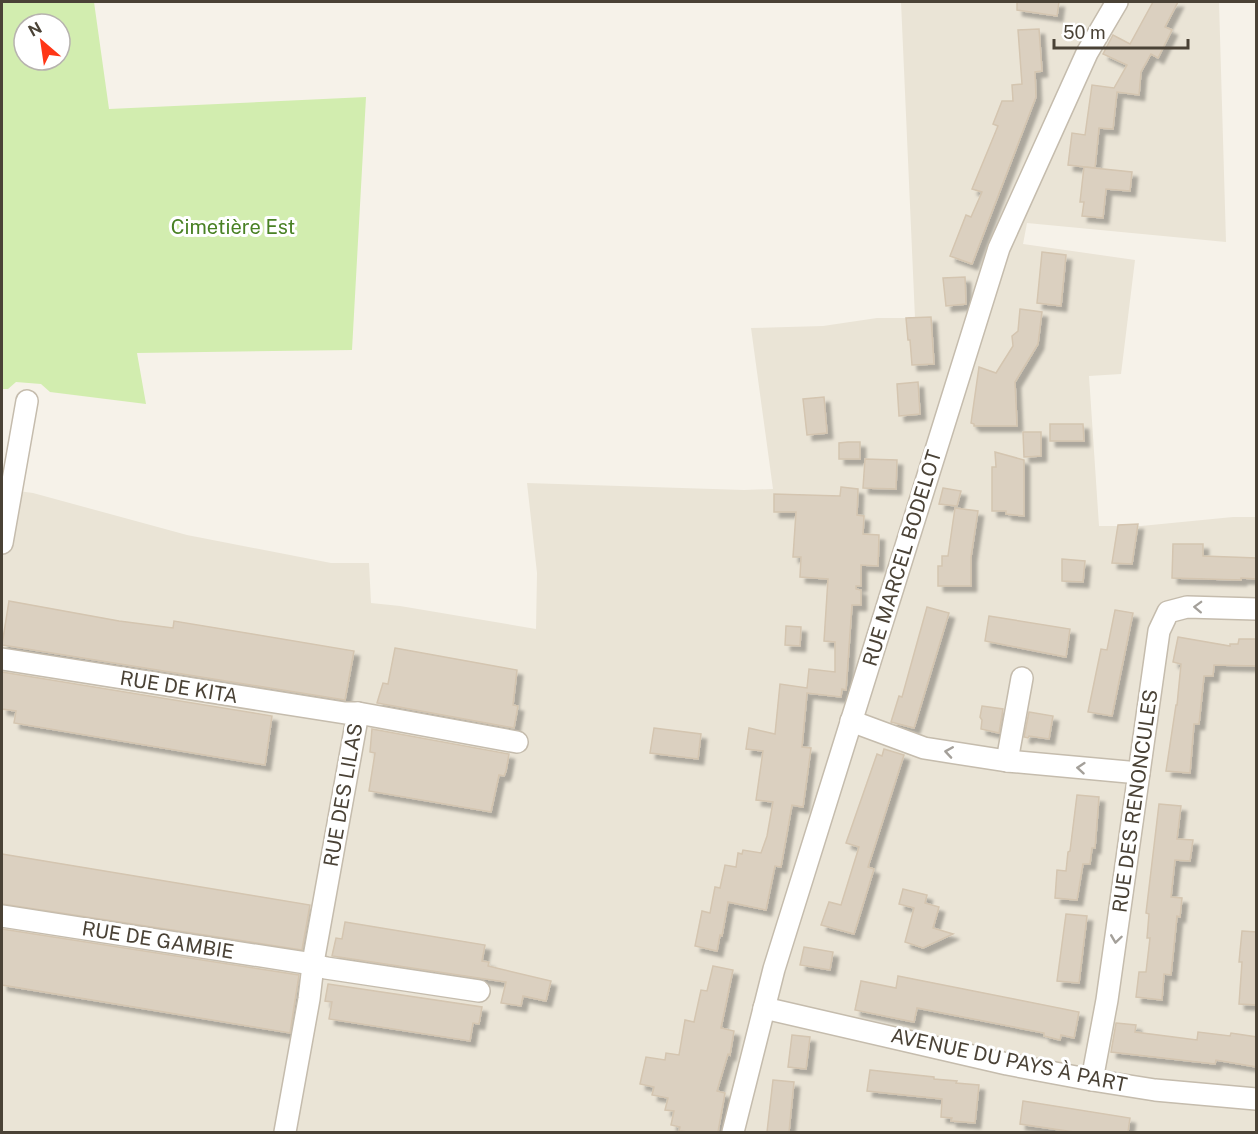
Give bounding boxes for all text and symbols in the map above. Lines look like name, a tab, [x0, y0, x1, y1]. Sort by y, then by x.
north arrow	[12, 12, 72, 72]
scale bar	[1054, 12, 1188, 50]
text: N	[25, 18, 45, 41]
text: 50 m	[1063, 22, 1106, 43]
park label: Cimetière Est	[171, 215, 295, 239]
street label: RUE MARCEL BODELOT	[858, 447, 946, 669]
one-way arrow	[1194, 601, 1203, 614]
street label: RUE DE KITA	[118, 666, 240, 708]
street label: RUE DES RENONCULES	[1107, 688, 1163, 914]
street label: RUE DES LILAS	[319, 721, 367, 869]
one-way arrow	[945, 746, 954, 758]
one-way arrow	[1076, 762, 1085, 775]
street label: RUE DE GAMBIE	[80, 916, 236, 964]
one-way arrow	[1110, 935, 1122, 944]
street label: AVENUE DU PAYS À PART	[889, 1022, 1130, 1097]

